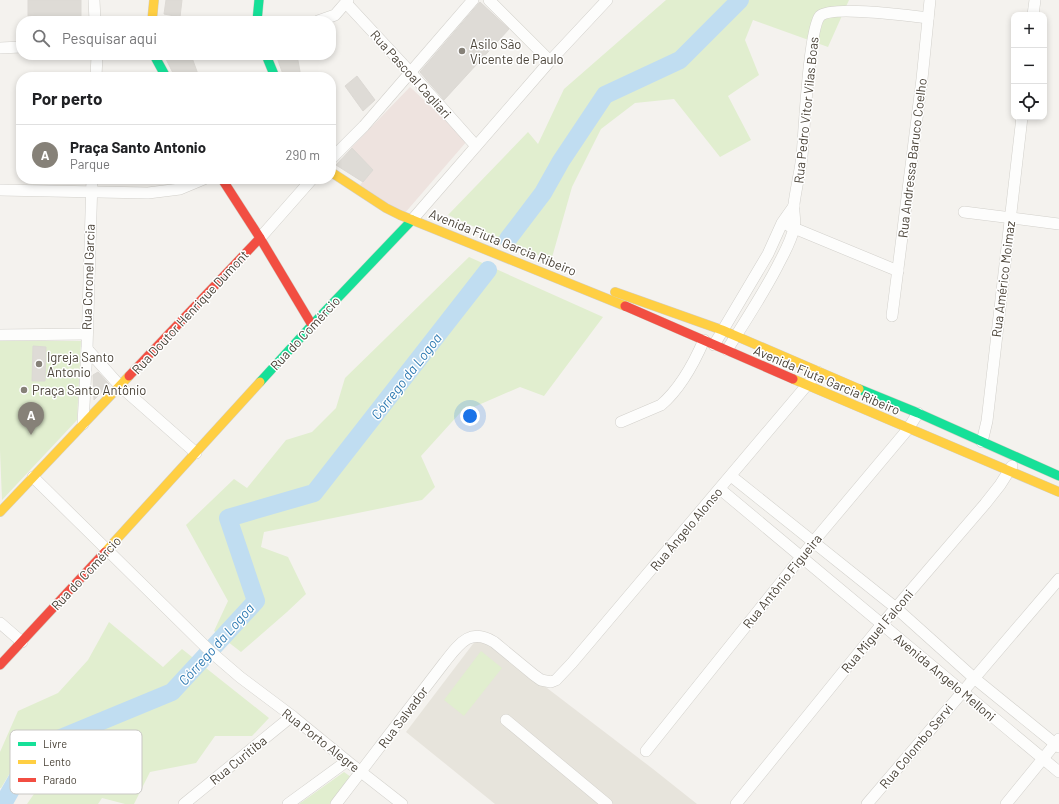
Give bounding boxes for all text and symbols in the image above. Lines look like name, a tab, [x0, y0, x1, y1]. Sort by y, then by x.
map controls	[1011, 12, 1047, 120]
button: +	[1011, 12, 1047, 48]
search box	[16, 16, 336, 60]
icon: search	[30, 27, 52, 49]
street label: Rua Pascoal Cagliari	[367, 27, 455, 121]
text: Pesquisar aqui	[62, 29, 157, 47]
place label: Asilo São Vicente de Paulo	[470, 36, 564, 67]
street label: Rua Pedro Vitor Vilas Boas	[790, 36, 822, 184]
marker: Asilo São Vicente de Paulo	[457, 46, 467, 56]
button: −	[1011, 48, 1047, 84]
street label: Rua Andressa Baruco Coelho	[894, 77, 930, 239]
button: locate	[1011, 84, 1047, 120]
text: Por perto	[32, 88, 102, 108]
text: Praça Santo Antonio	[70, 138, 206, 156]
text: A	[41, 147, 49, 163]
text: 290 m	[286, 147, 320, 163]
text: Parque	[70, 156, 110, 172]
street label: Avenida Fiuta Garcia Ribeiro	[427, 205, 579, 279]
street label: Rua Américo Moimaz	[988, 220, 1018, 338]
street label: Rua Coronel Garcia	[78, 224, 98, 330]
street label: Rua Doutor Henrique Dumont	[128, 247, 252, 377]
street label: Rua do Comércio	[267, 293, 343, 373]
water label: Córrego da Logoa	[367, 330, 445, 422]
street label: Avenida Fiuta Garcia Ribeiro	[751, 342, 903, 418]
place label: Igreja Santo Antonio	[47, 349, 114, 380]
marker: Igreja Santo Antonio	[34, 359, 44, 369]
place label: Praça Santo Antônio	[32, 382, 146, 398]
marker: Praça Santo Antônio	[19, 385, 29, 395]
pin: A	[18, 402, 44, 435]
your location	[460, 406, 480, 426]
street label: Rua Ângelo Alonso	[646, 484, 726, 574]
street label: Rua Antônio Figueira	[739, 531, 825, 631]
street label: Rua do Comércio	[48, 533, 124, 613]
street label: Rua Miguel Falconi	[837, 586, 917, 676]
water label: Córrego da Logoa	[175, 599, 257, 689]
street label: Avenida Angelo Melloni	[891, 630, 999, 724]
street label: Rua Salvador	[375, 683, 431, 751]
street label: Rua Colombo Servi	[876, 700, 956, 792]
street label: Rua Porto Alegre	[279, 705, 363, 775]
legend	[10, 730, 142, 794]
street label: Rua Curitiba	[206, 732, 270, 788]
text: Livre	[43, 737, 67, 750]
text: Lento	[43, 755, 71, 768]
text: Parado	[43, 773, 77, 786]

